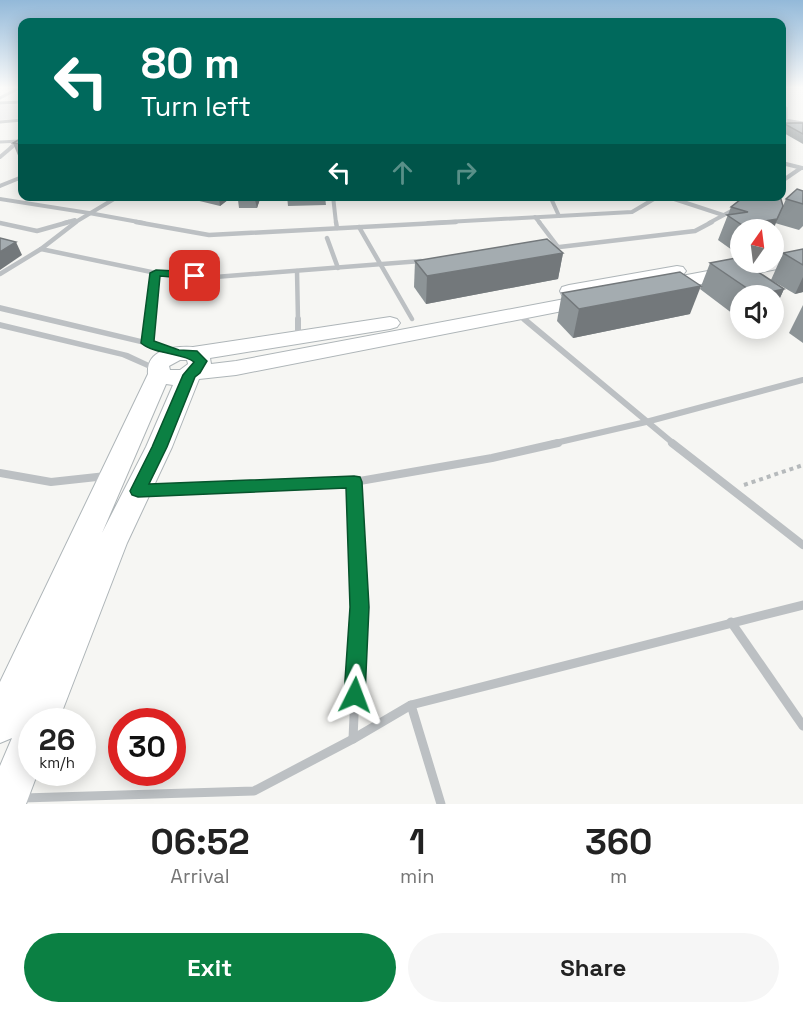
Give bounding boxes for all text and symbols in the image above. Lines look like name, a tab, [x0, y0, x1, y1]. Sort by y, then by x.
text: 80 m	[141, 37, 240, 90]
icon: left	[42, 42, 120, 120]
text: Turn left	[141, 89, 251, 124]
icon: left	[323, 156, 356, 189]
icon: ahead	[386, 156, 419, 189]
icon: right	[449, 156, 482, 189]
north arrow	[730, 219, 784, 273]
map controls	[730, 219, 784, 339]
pin	[169, 250, 220, 301]
icon: arrive	[178, 259, 211, 292]
button: sound	[730, 285, 784, 339]
position arrow	[323, 663, 387, 727]
speed limit sign: 30	[108, 708, 186, 786]
text: 26	[39, 720, 75, 759]
text: km/h	[39, 753, 75, 772]
text: 06:52	[151, 819, 250, 865]
text: 1	[409, 819, 425, 865]
text: 360	[585, 819, 652, 865]
text: Arrival	[170, 863, 230, 889]
text: min	[400, 863, 434, 889]
text: m	[610, 863, 627, 889]
button: Exit	[24, 933, 396, 1002]
button: Share	[408, 933, 779, 1002]

